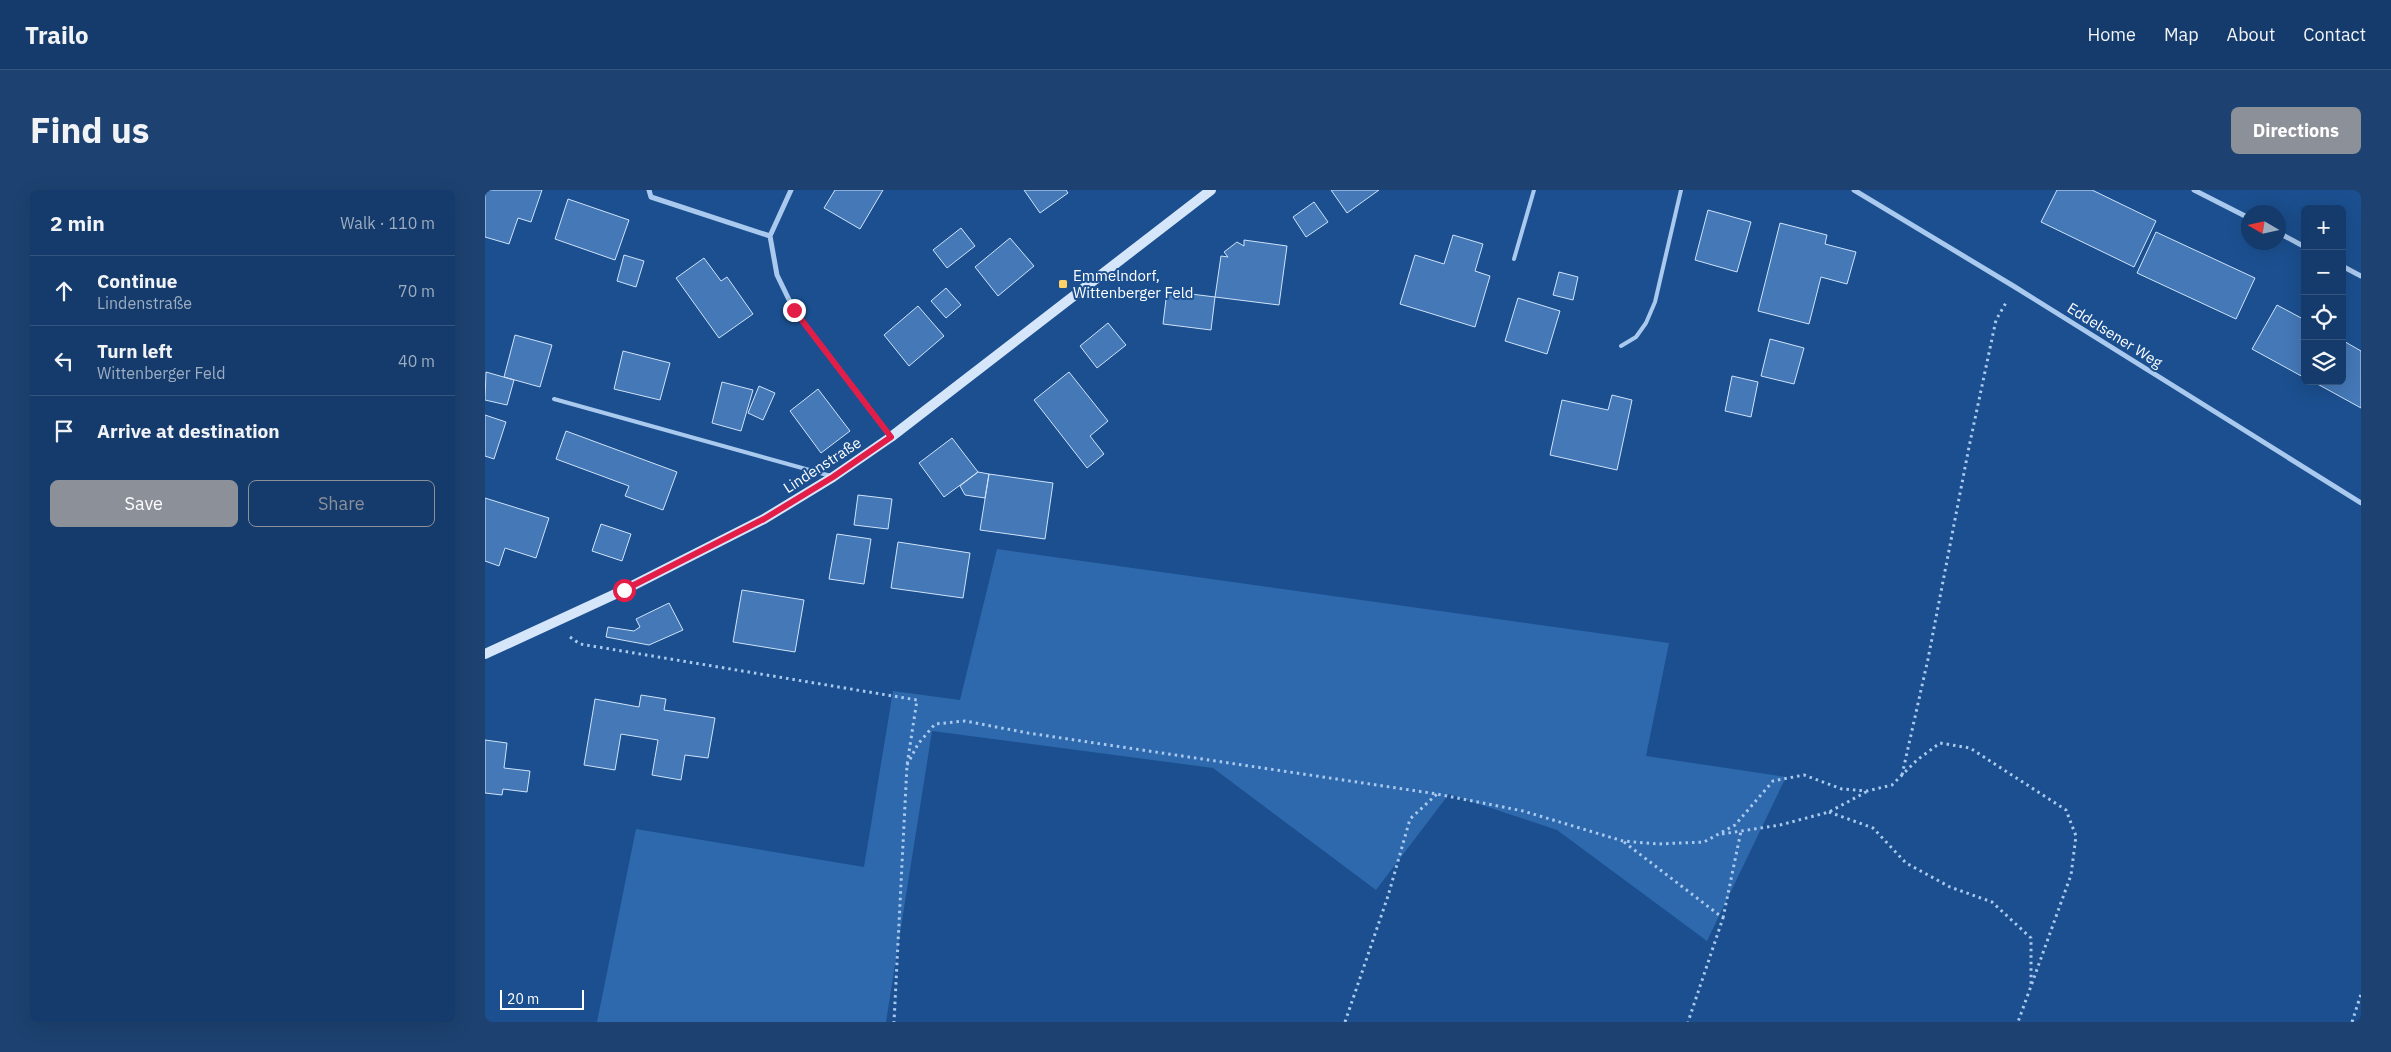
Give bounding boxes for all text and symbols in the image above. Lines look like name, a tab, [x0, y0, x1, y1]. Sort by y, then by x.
text: Trailo	[25, 19, 89, 51]
text: Home	[2088, 23, 2136, 46]
text: Map	[2164, 23, 2199, 46]
text: About	[2227, 23, 2275, 46]
text: Contact	[2303, 23, 2366, 46]
text: Find us	[30, 107, 149, 153]
button: Directions	[2231, 107, 2361, 154]
north arrow	[2241, 205, 2286, 250]
map controls	[2301, 205, 2346, 385]
button: +	[2301, 205, 2346, 250]
text: 2 min	[50, 209, 105, 237]
text: Walk · 110 m	[340, 213, 435, 233]
button: −	[2301, 250, 2346, 295]
place label: Emmelndorf, Wittenberger Feld	[1073, 266, 1193, 302]
text: Continue	[97, 269, 177, 293]
icon: ahead	[50, 277, 78, 305]
marker: Emmelndorf, Wittenberger Feld	[1057, 278, 1069, 290]
text: 70 m	[398, 281, 435, 301]
text: Lindenstraße	[97, 293, 192, 313]
button: locate	[2301, 295, 2346, 340]
street label: Eddelsener Weg	[2064, 298, 2166, 372]
route end	[783, 299, 806, 322]
text: Turn left	[97, 339, 173, 363]
button: layers	[2301, 340, 2346, 385]
icon: left	[50, 347, 78, 375]
text: 40 m	[398, 351, 435, 371]
text: Wittenberger Feld	[97, 363, 225, 383]
icon: arrive	[50, 417, 78, 445]
text: Arrive at destination	[97, 419, 280, 443]
street label: Lindenstraße	[780, 433, 864, 497]
button: Save	[50, 480, 238, 527]
button: Share	[248, 480, 435, 527]
route start	[613, 579, 636, 602]
scale bar	[500, 987, 584, 1010]
text: 20 m	[507, 990, 539, 1008]

